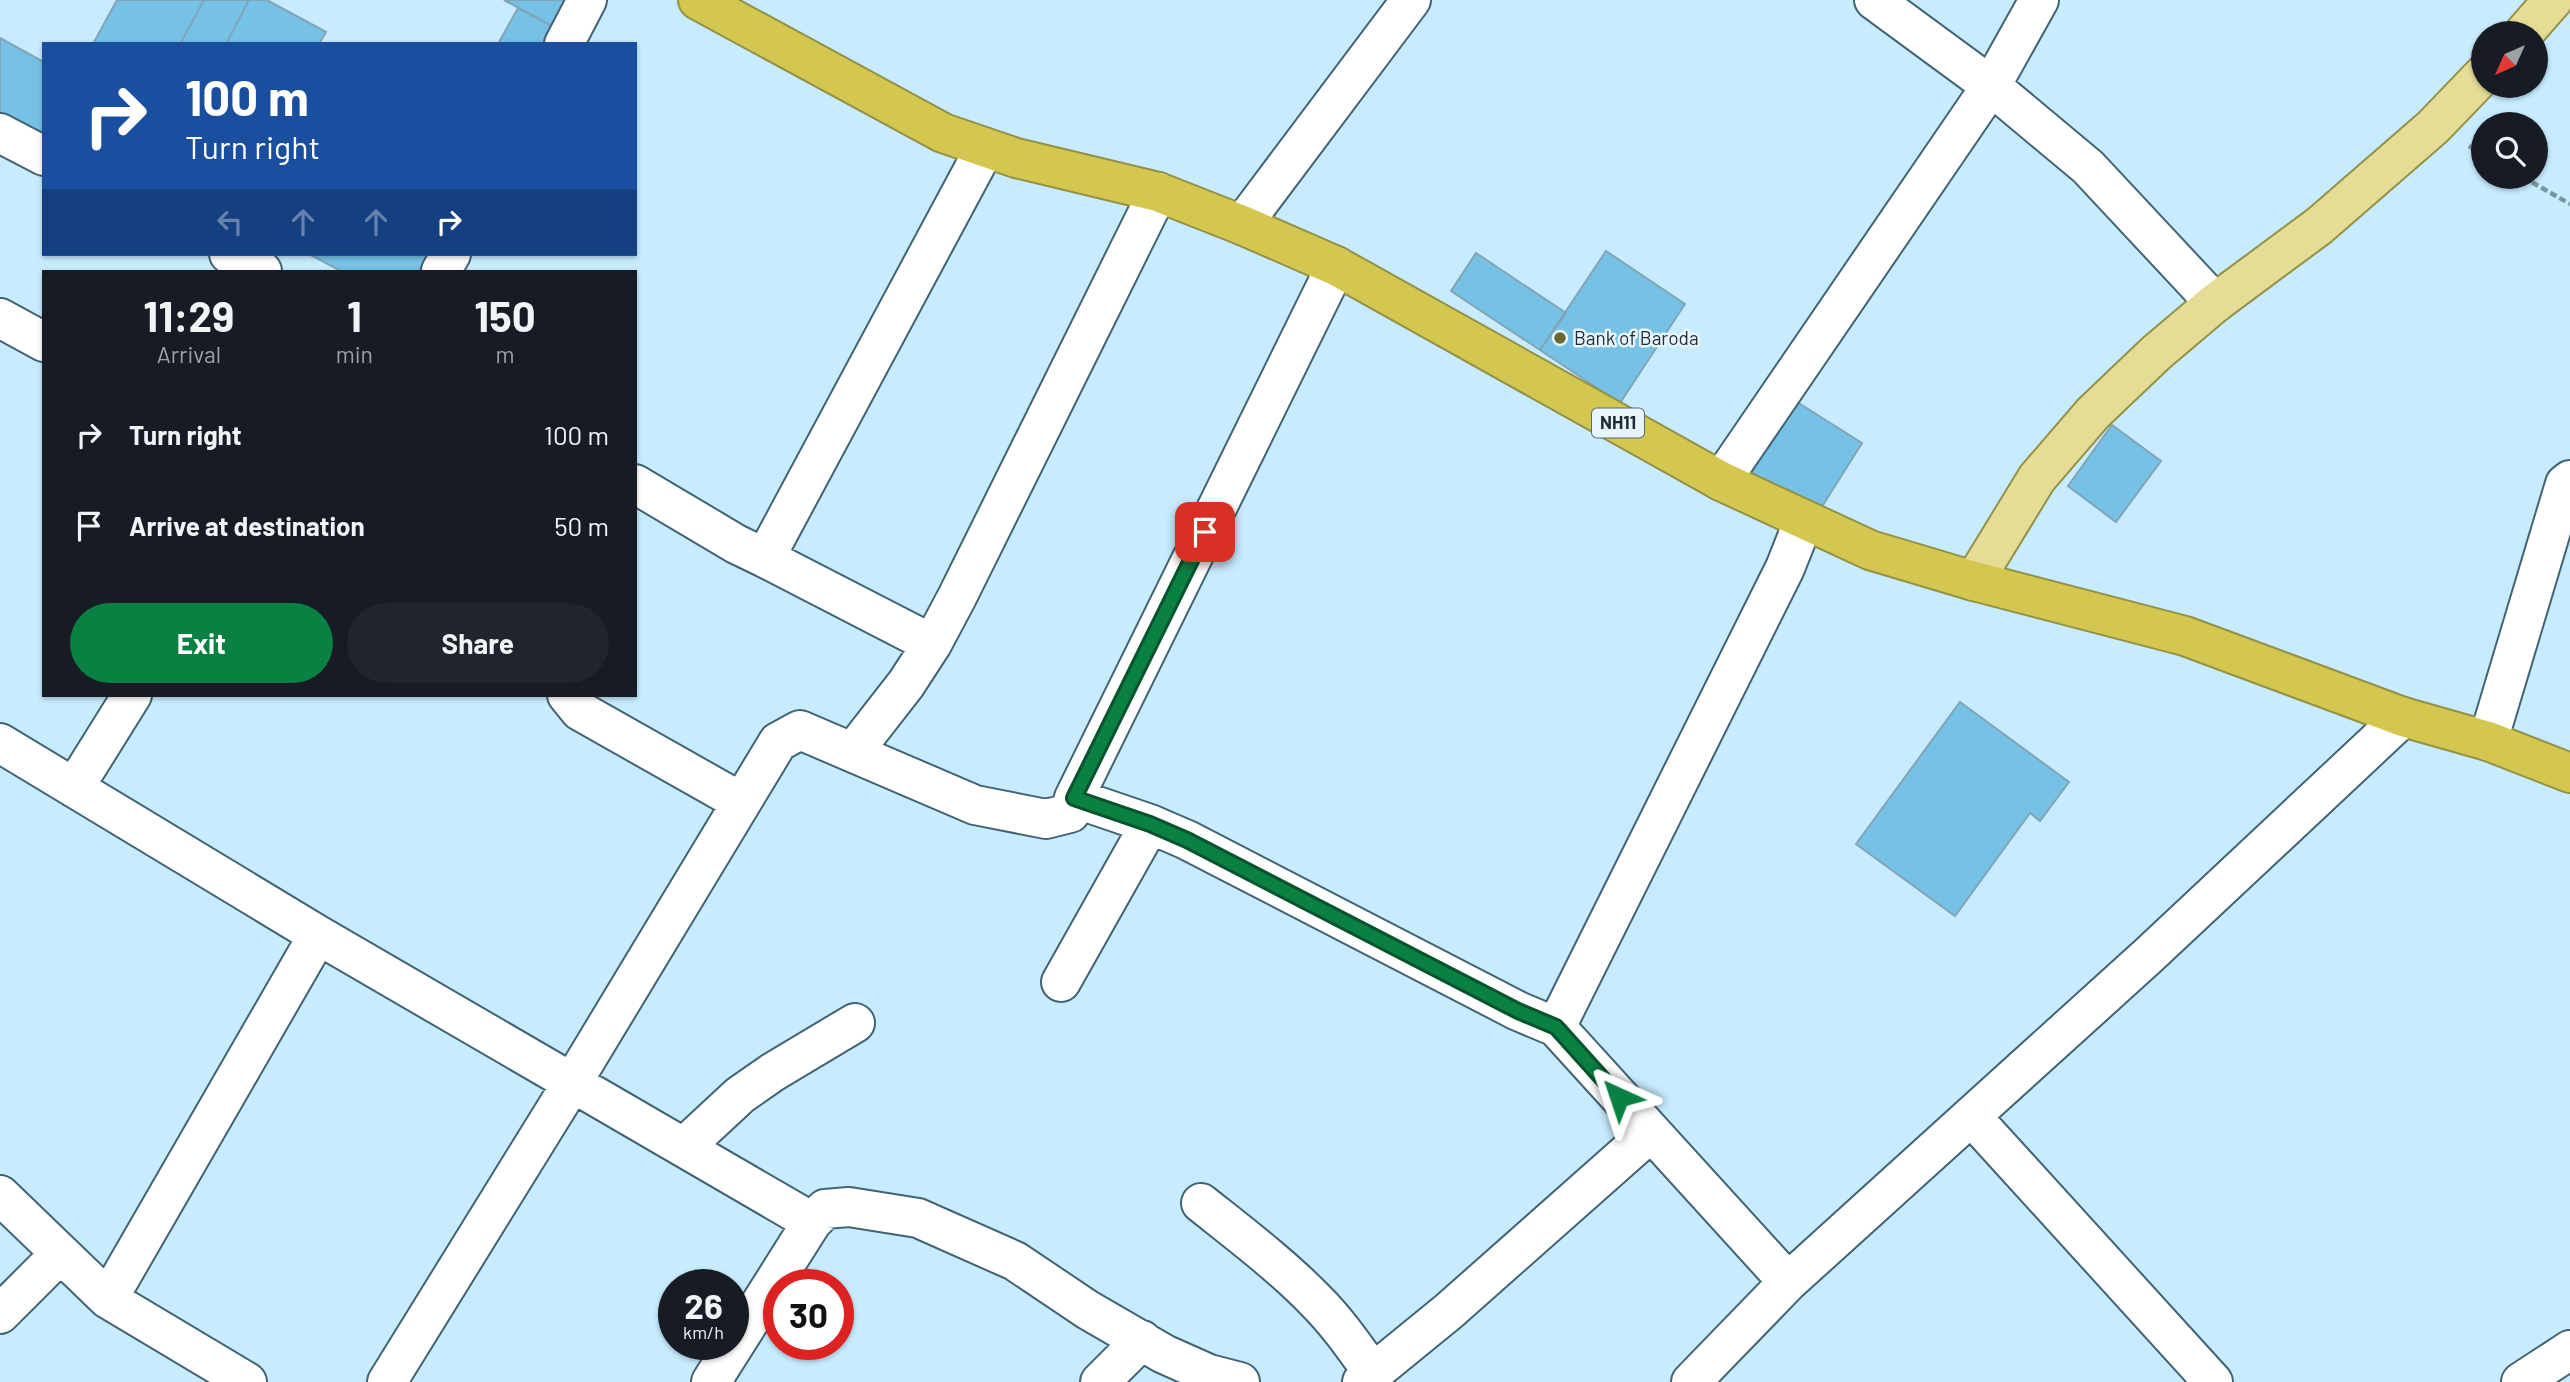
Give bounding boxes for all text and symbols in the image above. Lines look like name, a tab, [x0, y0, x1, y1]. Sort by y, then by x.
north arrow	[2471, 21, 2548, 98]
map controls	[2471, 21, 2548, 189]
text: 100 m	[185, 67, 309, 126]
icon: right	[70, 70, 161, 161]
button: search	[2471, 112, 2548, 189]
text: Turn right	[185, 127, 320, 165]
icon: left	[211, 203, 249, 241]
icon: ahead	[284, 203, 322, 241]
icon: ahead	[357, 203, 395, 241]
icon: right	[430, 203, 468, 241]
text: 11:29	[143, 290, 234, 340]
text: 1	[347, 290, 362, 340]
text: 150	[474, 290, 536, 340]
place label: Bank of Baroda	[1574, 326, 1699, 349]
marker: Bank of Baroda	[1552, 330, 1568, 346]
text: Arrival	[157, 340, 221, 368]
text: min	[336, 340, 373, 368]
text: m	[495, 340, 514, 368]
road number: NH11	[1592, 408, 1644, 438]
icon: right	[70, 416, 108, 454]
text: Turn right	[129, 419, 242, 450]
text: 100 m	[544, 419, 609, 450]
pin	[1175, 502, 1235, 562]
icon: arrive	[70, 507, 108, 545]
text: Arrive at destination	[129, 510, 365, 541]
text: 50 m	[554, 510, 609, 541]
icon: arrive	[1186, 513, 1224, 551]
button: Exit	[70, 603, 333, 683]
button: Share	[347, 603, 609, 683]
position arrow	[1582, 1060, 1656, 1134]
speed limit sign: 30	[763, 1269, 854, 1360]
text: 26	[684, 1284, 723, 1326]
text: km/h	[683, 1321, 724, 1343]

